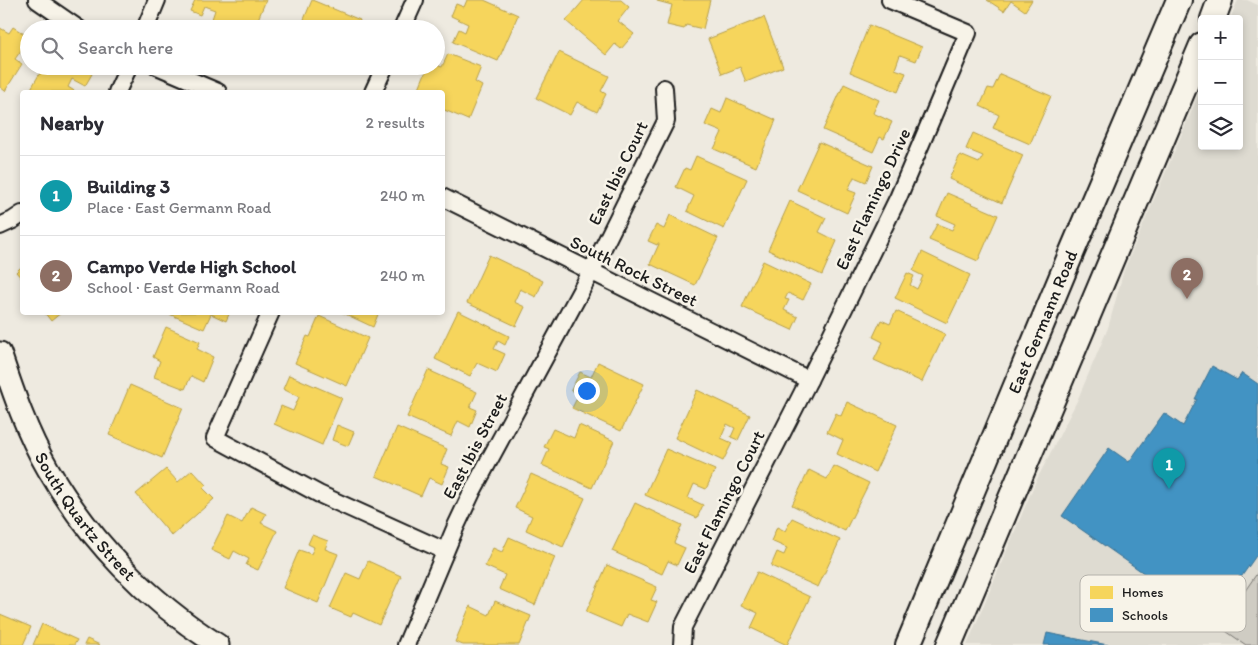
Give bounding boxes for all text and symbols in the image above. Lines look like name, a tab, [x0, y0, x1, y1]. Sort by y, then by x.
map controls	[1198, 15, 1243, 150]
button: +	[1198, 15, 1243, 60]
search box	[20, 20, 445, 75]
icon: search	[38, 34, 66, 62]
text: Search here	[78, 36, 173, 59]
button: −	[1198, 60, 1243, 105]
button: layers	[1198, 105, 1243, 150]
text: Nearby	[40, 110, 104, 135]
text: 2 results	[365, 113, 425, 132]
street label: East Ibis Court	[583, 117, 653, 229]
street label: East Flamingo Drive	[831, 125, 915, 273]
text: Building 3	[87, 175, 170, 198]
text: 1	[52, 186, 60, 205]
text: 240 m	[380, 186, 425, 205]
text: Place · East Germann Road	[87, 198, 271, 217]
street label: South Rock Street	[567, 231, 702, 311]
street label: East Germann Road	[1003, 247, 1082, 397]
text: Campo Verde High School	[87, 255, 296, 278]
pin: 2	[1171, 258, 1203, 299]
text: 2	[52, 266, 60, 285]
text: 240 m	[380, 266, 425, 285]
text: School · East Germann Road	[87, 278, 280, 297]
your location	[574, 378, 600, 404]
street label: East Ibis Street	[438, 389, 512, 503]
street label: East Flamingo Court	[678, 427, 770, 577]
street label: South Quartz Street	[30, 448, 141, 586]
pin: 1	[1153, 448, 1185, 489]
legend	[1080, 575, 1246, 632]
text: Homes	[1122, 584, 1164, 601]
text: Schools	[1122, 607, 1168, 624]

